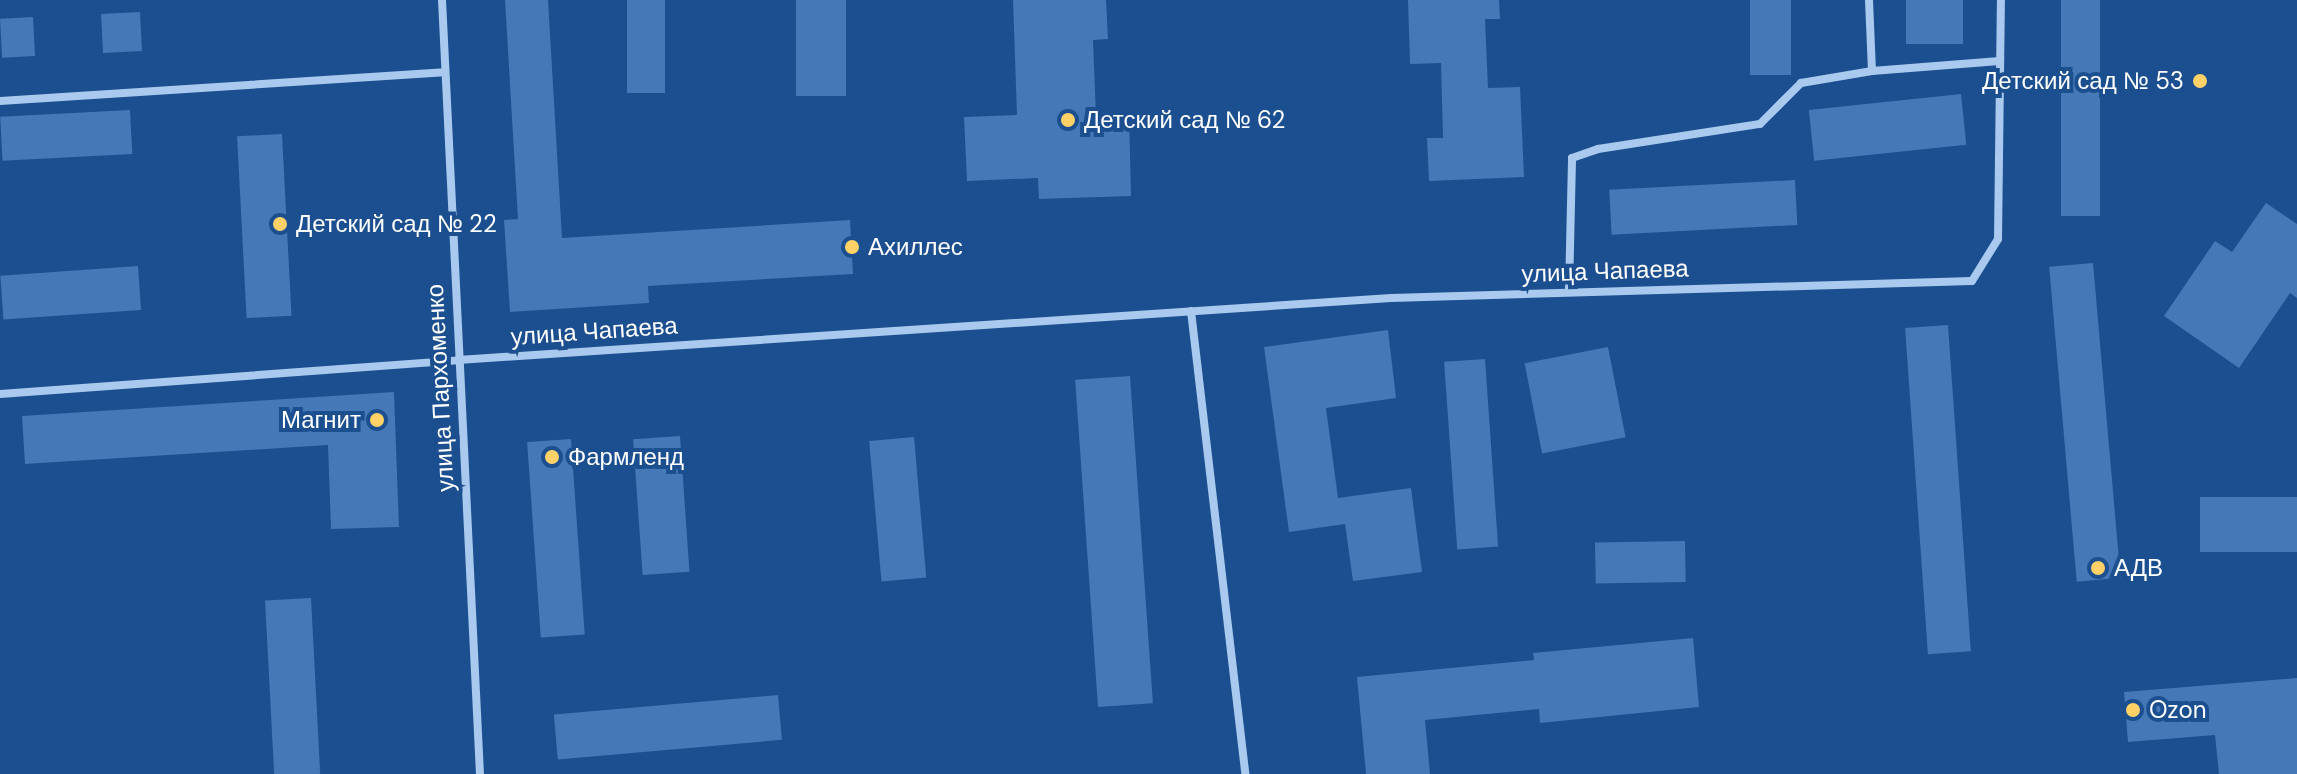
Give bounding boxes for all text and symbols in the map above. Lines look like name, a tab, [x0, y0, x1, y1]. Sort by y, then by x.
place label: Детский сад № 53	[1982, 67, 2184, 95]
marker: Детский сад № 53	[2191, 72, 2209, 90]
place label: Детский сад № 62	[1084, 106, 1285, 134]
marker: Детский сад № 62	[1059, 111, 1077, 129]
place label: Детский сад № 22	[296, 210, 497, 238]
marker: Детский сад № 22	[271, 215, 289, 233]
place label: Ахиллес	[868, 233, 963, 261]
marker: Ахиллес	[843, 238, 861, 256]
street label: улица Чапаева	[1521, 254, 1689, 288]
street label: улица Пархоменко	[420, 283, 460, 493]
street label: улица Чапаева	[510, 311, 678, 351]
place label: Магнит	[281, 406, 361, 434]
marker: Магнит	[368, 411, 386, 429]
place label: Фармленд	[568, 443, 684, 471]
marker: Фармленд	[543, 448, 561, 466]
place label: АДВ	[2114, 554, 2163, 582]
marker: АДВ	[2089, 559, 2107, 577]
place label: Ozon	[2149, 696, 2207, 724]
marker: Ozon	[2124, 701, 2142, 719]

